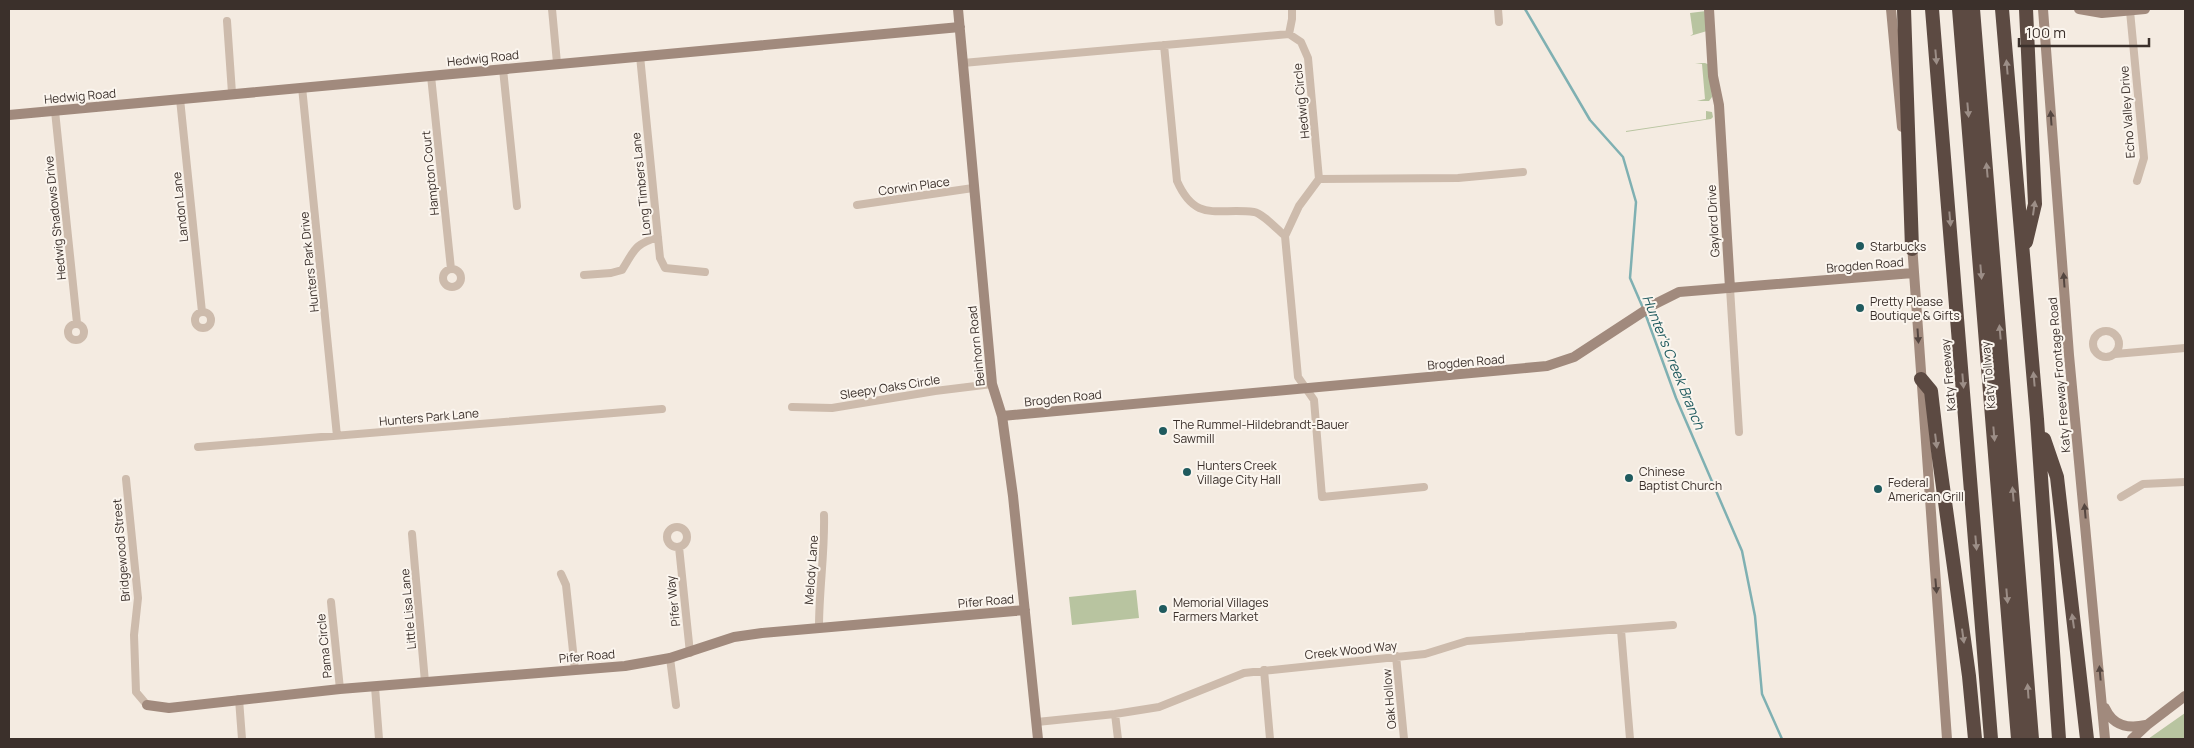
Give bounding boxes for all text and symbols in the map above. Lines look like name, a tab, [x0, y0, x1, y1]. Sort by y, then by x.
scale bar	[2019, 15, 2149, 47]
text: 100 m	[2026, 22, 2066, 43]
street label: Hedwig Road	[446, 46, 520, 70]
one-way arrow	[1933, 50, 1941, 66]
one-way arrow	[2003, 59, 2011, 75]
street label: Hedwig Circle	[1289, 62, 1313, 140]
street label: Echo Valley Drive	[2115, 65, 2139, 159]
street label: Hedwig Road	[43, 84, 117, 108]
one-way arrow	[1964, 102, 1972, 118]
one-way arrow	[2047, 110, 2055, 126]
street label: Hampton Court	[417, 130, 443, 216]
street label: Long Timbers Lane	[627, 131, 655, 237]
street label: Hedwig Shadows Drive	[40, 155, 70, 281]
one-way arrow	[1983, 161, 1991, 177]
street label: Landon Lane	[168, 171, 192, 243]
street label: Corwin Place	[877, 173, 951, 199]
street label: Gaylord Drive	[1703, 184, 1723, 258]
one-way arrow	[2030, 199, 2038, 215]
street label: Hunters Park Drive	[295, 211, 323, 313]
one-way arrow	[1946, 212, 1954, 228]
place label: Starbucks	[1870, 238, 1926, 255]
marker: Starbucks	[1854, 240, 1866, 252]
street label: Brogden Road	[1826, 253, 1904, 277]
one-way arrow	[1977, 264, 1985, 280]
one-way arrow	[2059, 272, 2067, 288]
water label: Hunter's Creek Branch	[1638, 292, 1710, 433]
place label: Pretty Please Boutique & Gifts	[1870, 293, 1960, 324]
street label: Katy Freeway Frontage Road	[2044, 297, 2074, 453]
marker: Pretty Please Boutique & Gifts	[1854, 302, 1866, 314]
street label: Beinhorn Road	[963, 305, 989, 387]
one-way arrow	[1996, 323, 2004, 339]
one-way arrow	[1914, 329, 1922, 345]
street label: Katy Freeway	[1936, 337, 1960, 412]
street label: Katy Tollway	[1977, 340, 1999, 409]
street label: Brogden Road	[1427, 350, 1505, 374]
street label: Sleepy Oaks Circle	[839, 371, 941, 403]
one-way arrow	[2030, 371, 2038, 387]
one-way arrow	[1959, 373, 1967, 389]
street label: Brogden Road	[1023, 385, 1103, 411]
street label: Hunters Park Lane	[378, 404, 480, 430]
place label: The Rummel-Hildebrandt-Bauer Sawmill	[1173, 416, 1350, 447]
marker: The Rummel-Hildebrandt-Bauer Sawmill	[1157, 425, 1169, 437]
one-way arrow	[1990, 426, 1998, 442]
one-way arrow	[1933, 433, 1941, 449]
place label: Hunters Creek Village City Hall	[1197, 457, 1281, 488]
place label: Chinese Baptist Church	[1639, 463, 1722, 494]
marker: Hunters Creek Village City Hall	[1181, 466, 1193, 478]
marker: Chinese Baptist Church	[1623, 472, 1635, 484]
place label: Federal American Grill	[1888, 474, 1964, 505]
marker: Federal American Grill	[1872, 483, 1884, 495]
one-way arrow	[2009, 485, 2017, 501]
street label: Bridgewood Street	[108, 498, 134, 602]
one-way arrow	[2080, 503, 2088, 519]
street label: Melody Lane	[800, 535, 822, 605]
one-way arrow	[1972, 535, 1980, 551]
street label: Little Lisa Lane	[396, 568, 420, 650]
street label: Pifer Way	[662, 574, 684, 627]
one-way arrow	[1932, 578, 1940, 594]
one-way arrow	[2003, 588, 2011, 604]
street label: Pifer Road	[957, 590, 1015, 612]
place label: Memorial Villages Farmers Market	[1173, 594, 1269, 625]
marker: Memorial Villages Farmers Market	[1157, 603, 1169, 615]
street label: Pama Circle	[312, 613, 336, 679]
one-way arrow	[2069, 613, 2077, 629]
one-way arrow	[1960, 629, 1968, 645]
street label: Creek Wood Way	[1304, 637, 1399, 663]
street label: Pifer Road	[558, 645, 616, 667]
one-way arrow	[2096, 665, 2104, 681]
street label: Oak Hollow	[1378, 668, 1400, 730]
one-way arrow	[2024, 682, 2032, 698]

